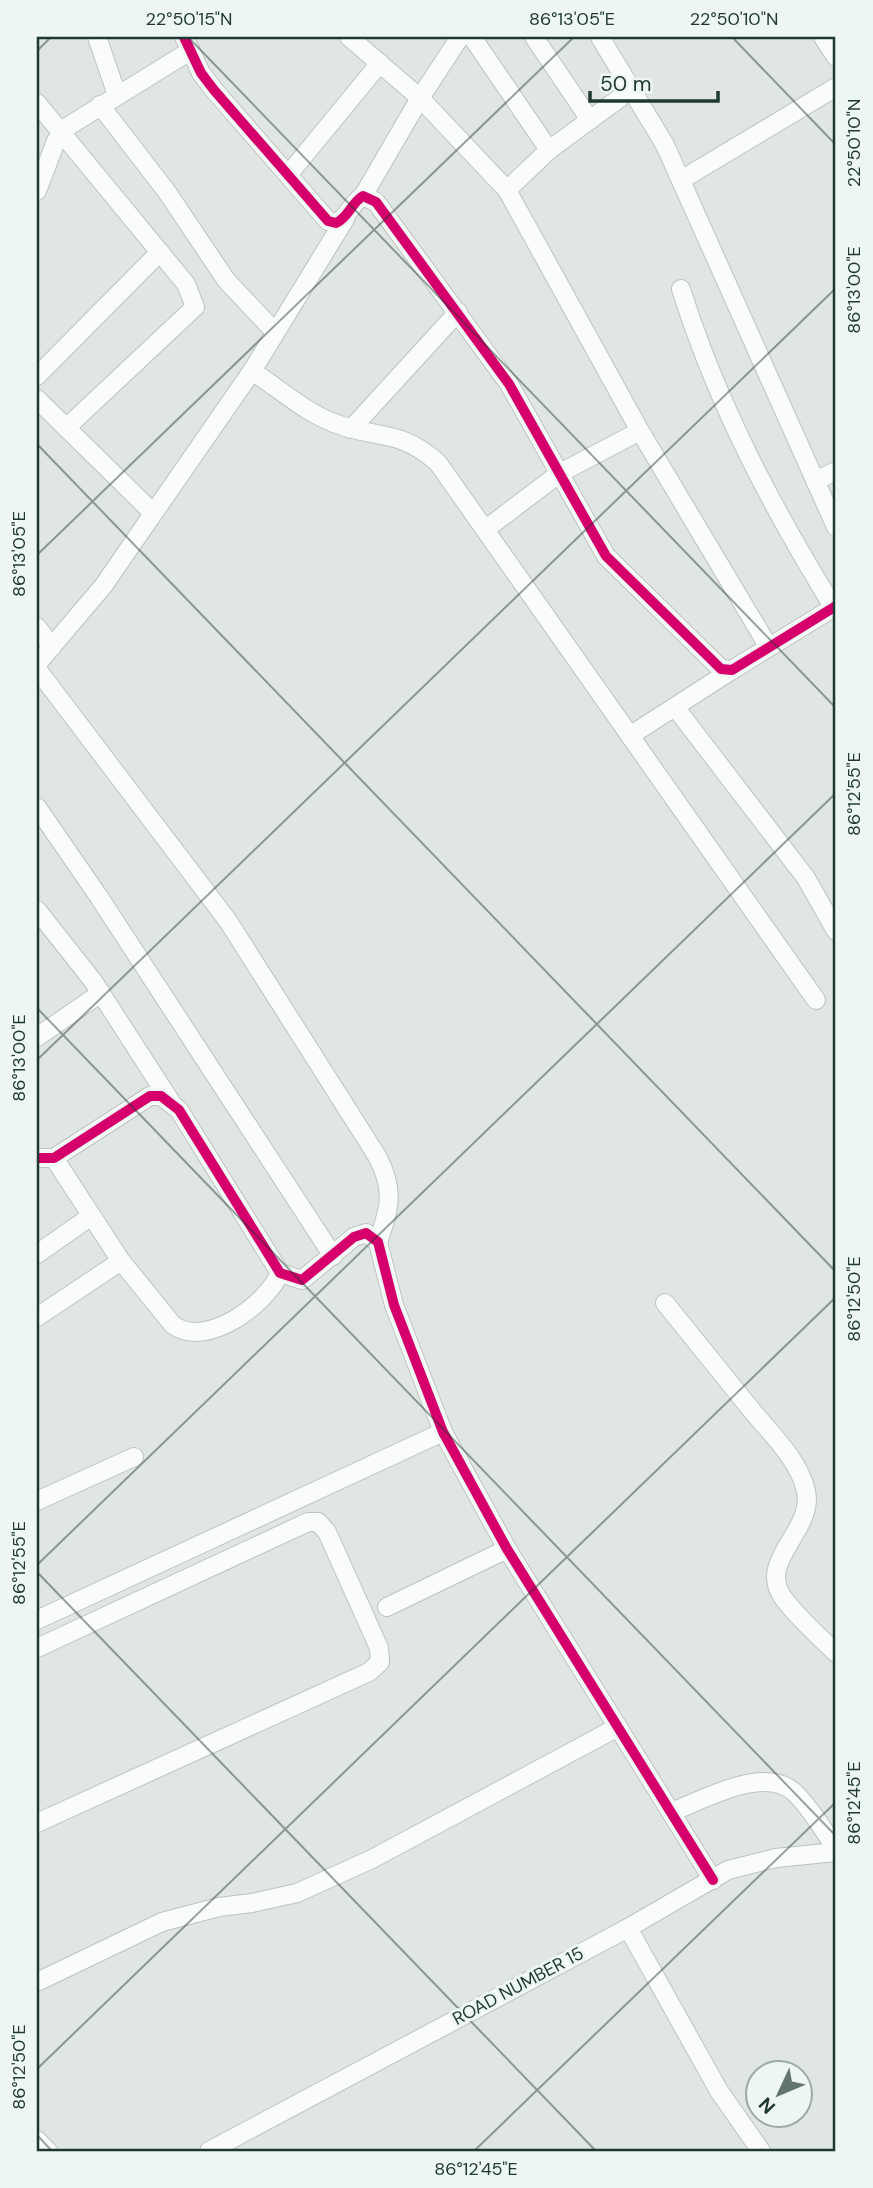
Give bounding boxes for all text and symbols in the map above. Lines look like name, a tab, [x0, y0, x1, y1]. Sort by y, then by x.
text: 22°50'15"N	[145, 7, 233, 31]
text: 86°13'05"E	[529, 7, 615, 31]
text: 22°50'10"N	[690, 7, 778, 31]
scale bar	[590, 60, 717, 104]
text: 50 m	[600, 70, 651, 98]
text: 22°50'10"N	[842, 99, 866, 187]
text: 86°13'00"E	[842, 246, 866, 334]
text: 86°13'05"E	[7, 511, 31, 597]
text: 86°12'55"E	[842, 752, 866, 836]
text: 86°13'00"E	[7, 1014, 31, 1102]
text: 86°12'50"E	[842, 1256, 866, 1342]
text: 86°12'55"E	[7, 1521, 31, 1605]
text: 86°12'45"E	[842, 1761, 866, 1845]
street label: ROAD NUMBER 15	[448, 1941, 588, 2031]
text: 86°12'50"E	[7, 2024, 31, 2110]
north arrow	[744, 2058, 814, 2128]
text: N	[753, 2092, 781, 2119]
text: 86°12'45"E	[434, 2157, 518, 2181]

